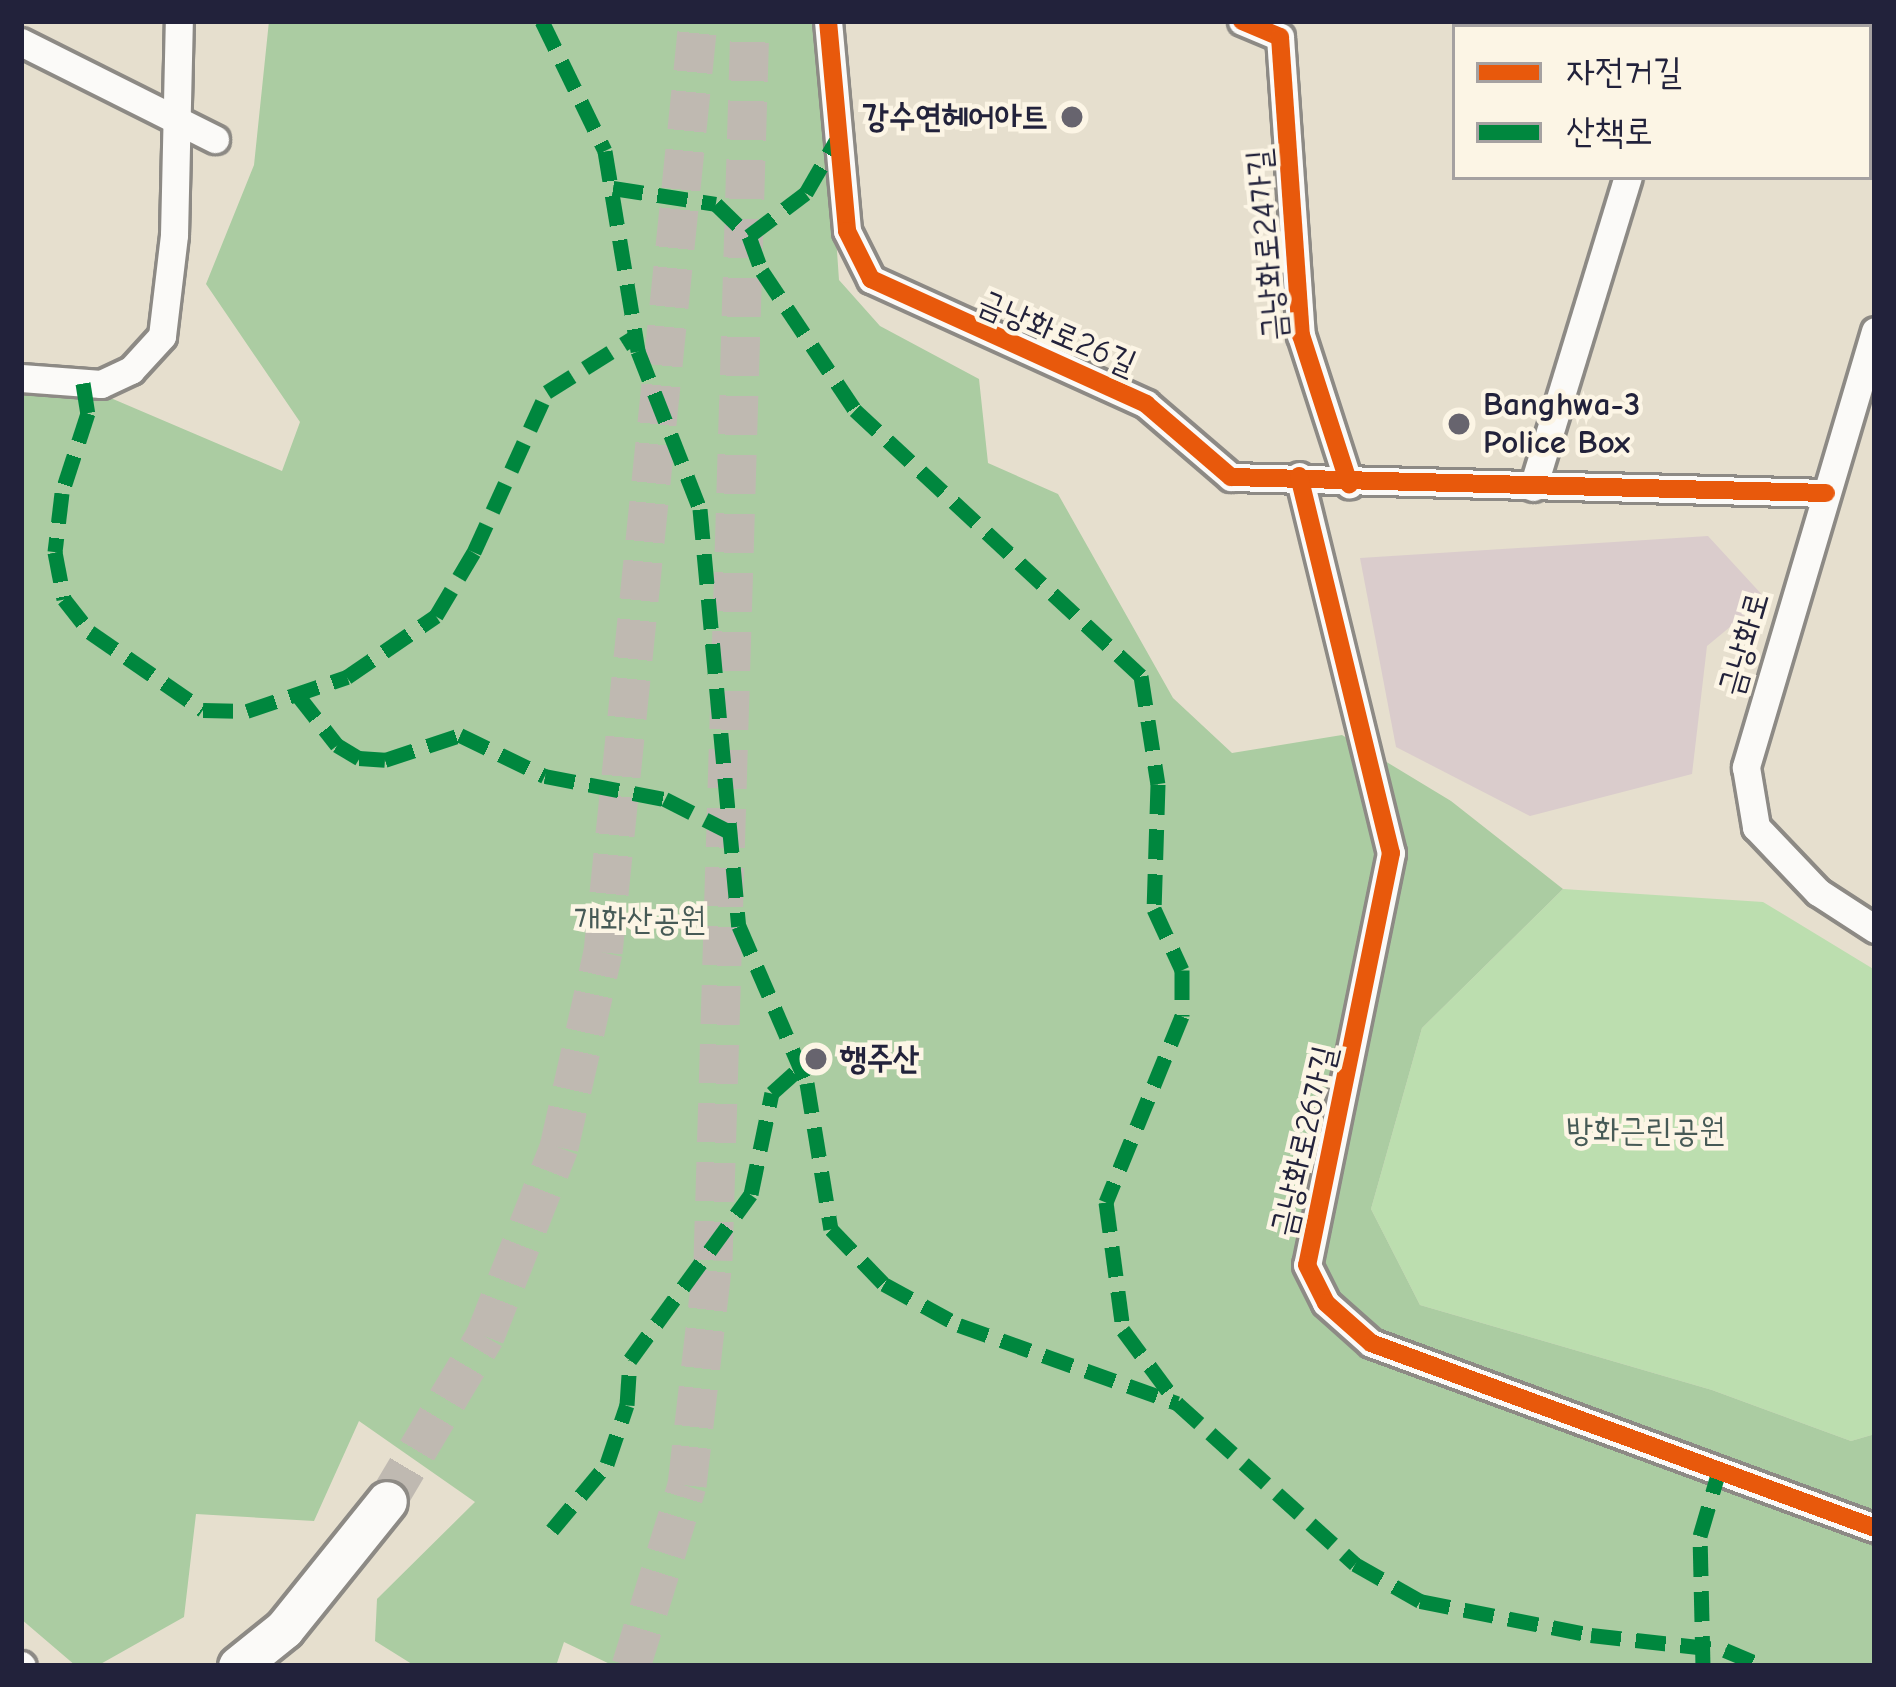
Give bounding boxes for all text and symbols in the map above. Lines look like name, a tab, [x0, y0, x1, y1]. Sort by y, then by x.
legend	[1452, 24, 1872, 180]
text: 자전거길	[1566, 51, 1682, 92]
place label: 강수연헤어아트	[862, 97, 1048, 137]
marker: 강수연헤어아트	[1059, 104, 1085, 130]
text: 산책로	[1566, 111, 1653, 152]
street label: 금낭화로24가길	[1239, 147, 1295, 343]
street label: 금낭화로26길	[972, 282, 1142, 384]
place label: Banghwa-3 Police Box	[1483, 385, 1640, 463]
marker: Banghwa-3 Police Box	[1446, 411, 1472, 437]
street label: 금낭화로	[1710, 587, 1778, 701]
park label: 개화산공원	[574, 900, 706, 940]
place label: 행주산	[840, 1039, 920, 1079]
street label: 금낭화로26가길	[1263, 1042, 1345, 1240]
marker: 행주산	[803, 1046, 829, 1072]
park label: 방화근린공원	[1566, 1111, 1726, 1151]

